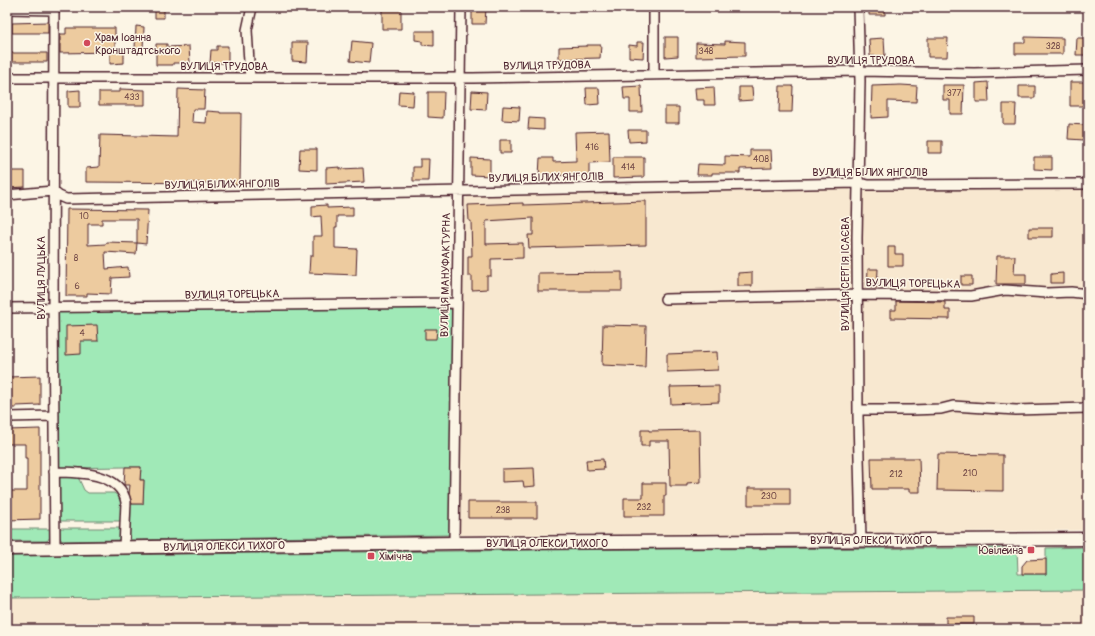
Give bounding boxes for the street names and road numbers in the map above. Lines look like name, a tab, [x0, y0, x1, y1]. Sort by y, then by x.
street label: ВУЛИЦЯ ТРУДОВА	[827, 54, 915, 67]
street label: ВУЛИЦЯ ТРУДОВА	[503, 58, 591, 73]
street label: ВУЛИЦЯ ТРУДОВА	[180, 60, 268, 73]
street label: ВУЛИЦЯ БІЛИХ ЯНГОЛІВ	[812, 166, 928, 179]
street label: ВУЛИЦЯ БІЛИХ ЯНГОЛІВ	[488, 170, 604, 185]
street label: ВУЛИЦЯ БІЛИХ ЯНГОЛІВ	[164, 177, 280, 192]
street label: ВУЛИЦЯ МАНУФАКТУРНА	[438, 213, 453, 337]
street label: ВУЛИЦЯ СЕРГІЯ ІСАЄВА	[839, 217, 852, 331]
street label: ВУЛИЦЯ ЛУЦЬКА	[35, 236, 48, 320]
street label: ВУЛИЦЯ ТОРЕЦЬКА	[866, 276, 960, 291]
street label: ВУЛИЦЯ ТОРЕЦЬКА	[185, 287, 279, 302]
street label: ВУЛИЦЯ ОЛЕКСИ ТИХОГО	[810, 534, 932, 547]
street label: ВУЛИЦЯ ОЛЕКСИ ТИХОГО	[486, 537, 608, 550]
street label: ВУЛИЦЯ ОЛЕКСИ ТИХОГО	[163, 539, 285, 554]

